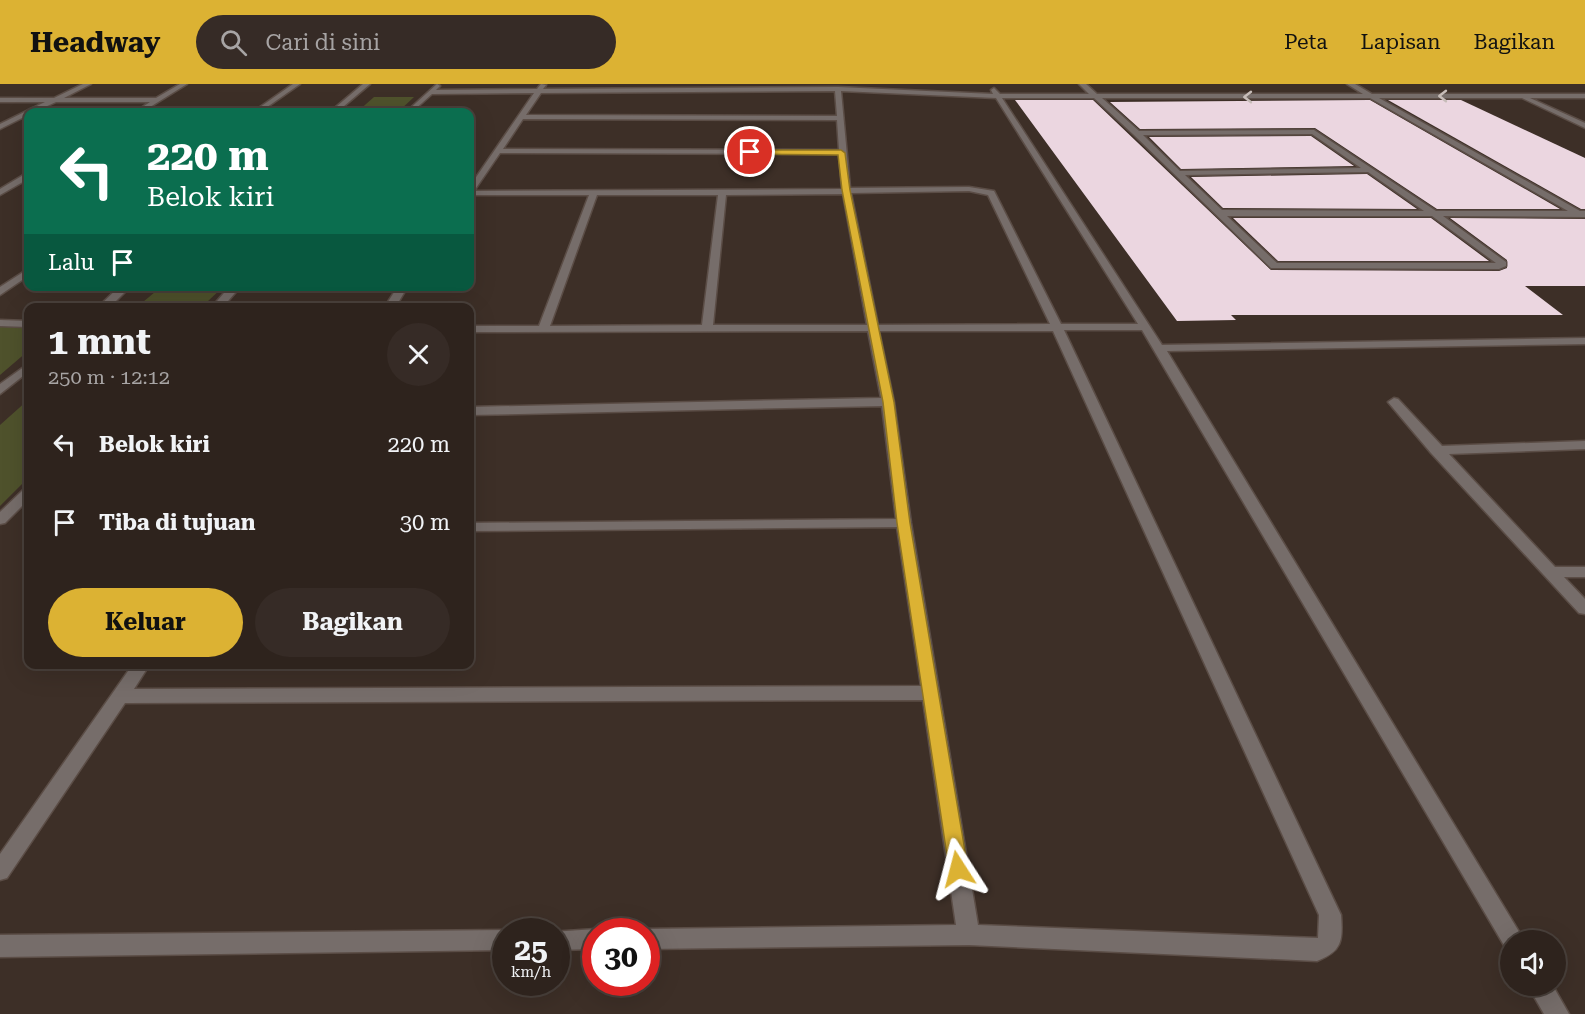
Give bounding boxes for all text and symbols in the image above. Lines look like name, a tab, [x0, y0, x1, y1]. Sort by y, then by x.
search box	[196, 15, 616, 69]
text: Headway	[30, 26, 160, 59]
icon: search	[217, 26, 250, 59]
text: Cari di sini	[265, 30, 380, 55]
text: Peta	[1284, 30, 1328, 54]
text: Lapisan	[1361, 30, 1441, 54]
text: Bagikan	[1474, 30, 1555, 54]
one-way arrow	[1438, 90, 1447, 102]
one-way arrow	[1243, 91, 1252, 103]
pin	[724, 126, 775, 177]
text: 220 m	[147, 131, 269, 180]
icon: left	[48, 132, 126, 210]
icon: arrive	[733, 135, 766, 168]
text: Belok kiri	[147, 181, 274, 213]
icon: arrive	[106, 246, 139, 279]
text: Lalu	[48, 250, 94, 275]
text: 1 mnt	[48, 321, 151, 363]
button: close	[387, 323, 450, 386]
text: 250 m · 12:12	[48, 365, 170, 389]
icon: left	[48, 428, 81, 461]
text: Belok kiri	[99, 432, 210, 457]
text: 220 m	[387, 432, 450, 457]
icon: arrive	[48, 506, 81, 539]
text: Tiba di tujuan	[99, 510, 255, 535]
text: 30 m	[400, 510, 450, 535]
button: Keluar	[48, 588, 243, 657]
button: Bagikan	[255, 588, 450, 657]
position arrow	[926, 837, 990, 901]
speed limit sign: 30	[582, 918, 660, 996]
map controls	[1500, 930, 1566, 996]
button: sound	[1500, 930, 1566, 996]
text: 25	[514, 932, 548, 967]
text: km/h	[511, 963, 551, 981]

